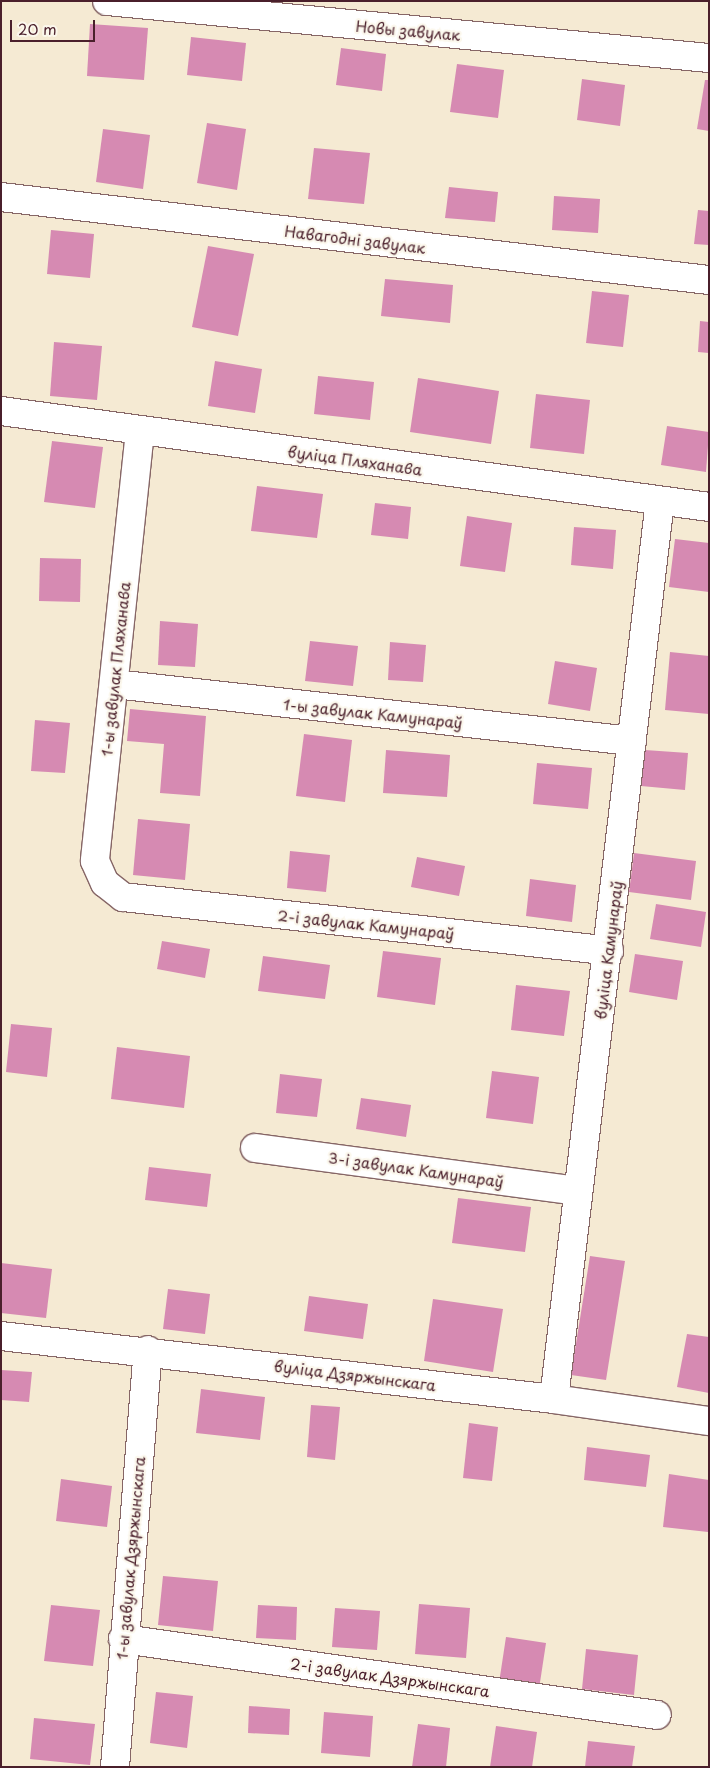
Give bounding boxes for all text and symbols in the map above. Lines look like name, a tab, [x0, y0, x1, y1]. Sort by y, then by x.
scale bar	[12, 10, 98, 42]
street label: Новы завулак	[355, 16, 461, 44]
text: 20 m	[18, 17, 57, 40]
street label: Навагодні завулак	[283, 221, 427, 257]
street label: вуліца Пляханава	[287, 442, 423, 478]
street label: 1-ы завулак Пляханава	[97, 580, 133, 758]
street label: 1-ы завулак Камунараў	[282, 695, 464, 731]
street label: вуліца Камунараў	[591, 880, 625, 1020]
street label: 2-і завулак Камунараў	[277, 906, 455, 942]
street label: 3-і завулак Камунараў	[327, 1148, 505, 1190]
street label: вуліца Дзяржынскага	[273, 1356, 437, 1394]
street label: 1-ы завулак Дзяржынскага	[112, 1455, 148, 1661]
street label: 2-і завулак Дзяржынскага	[289, 1654, 491, 1700]

